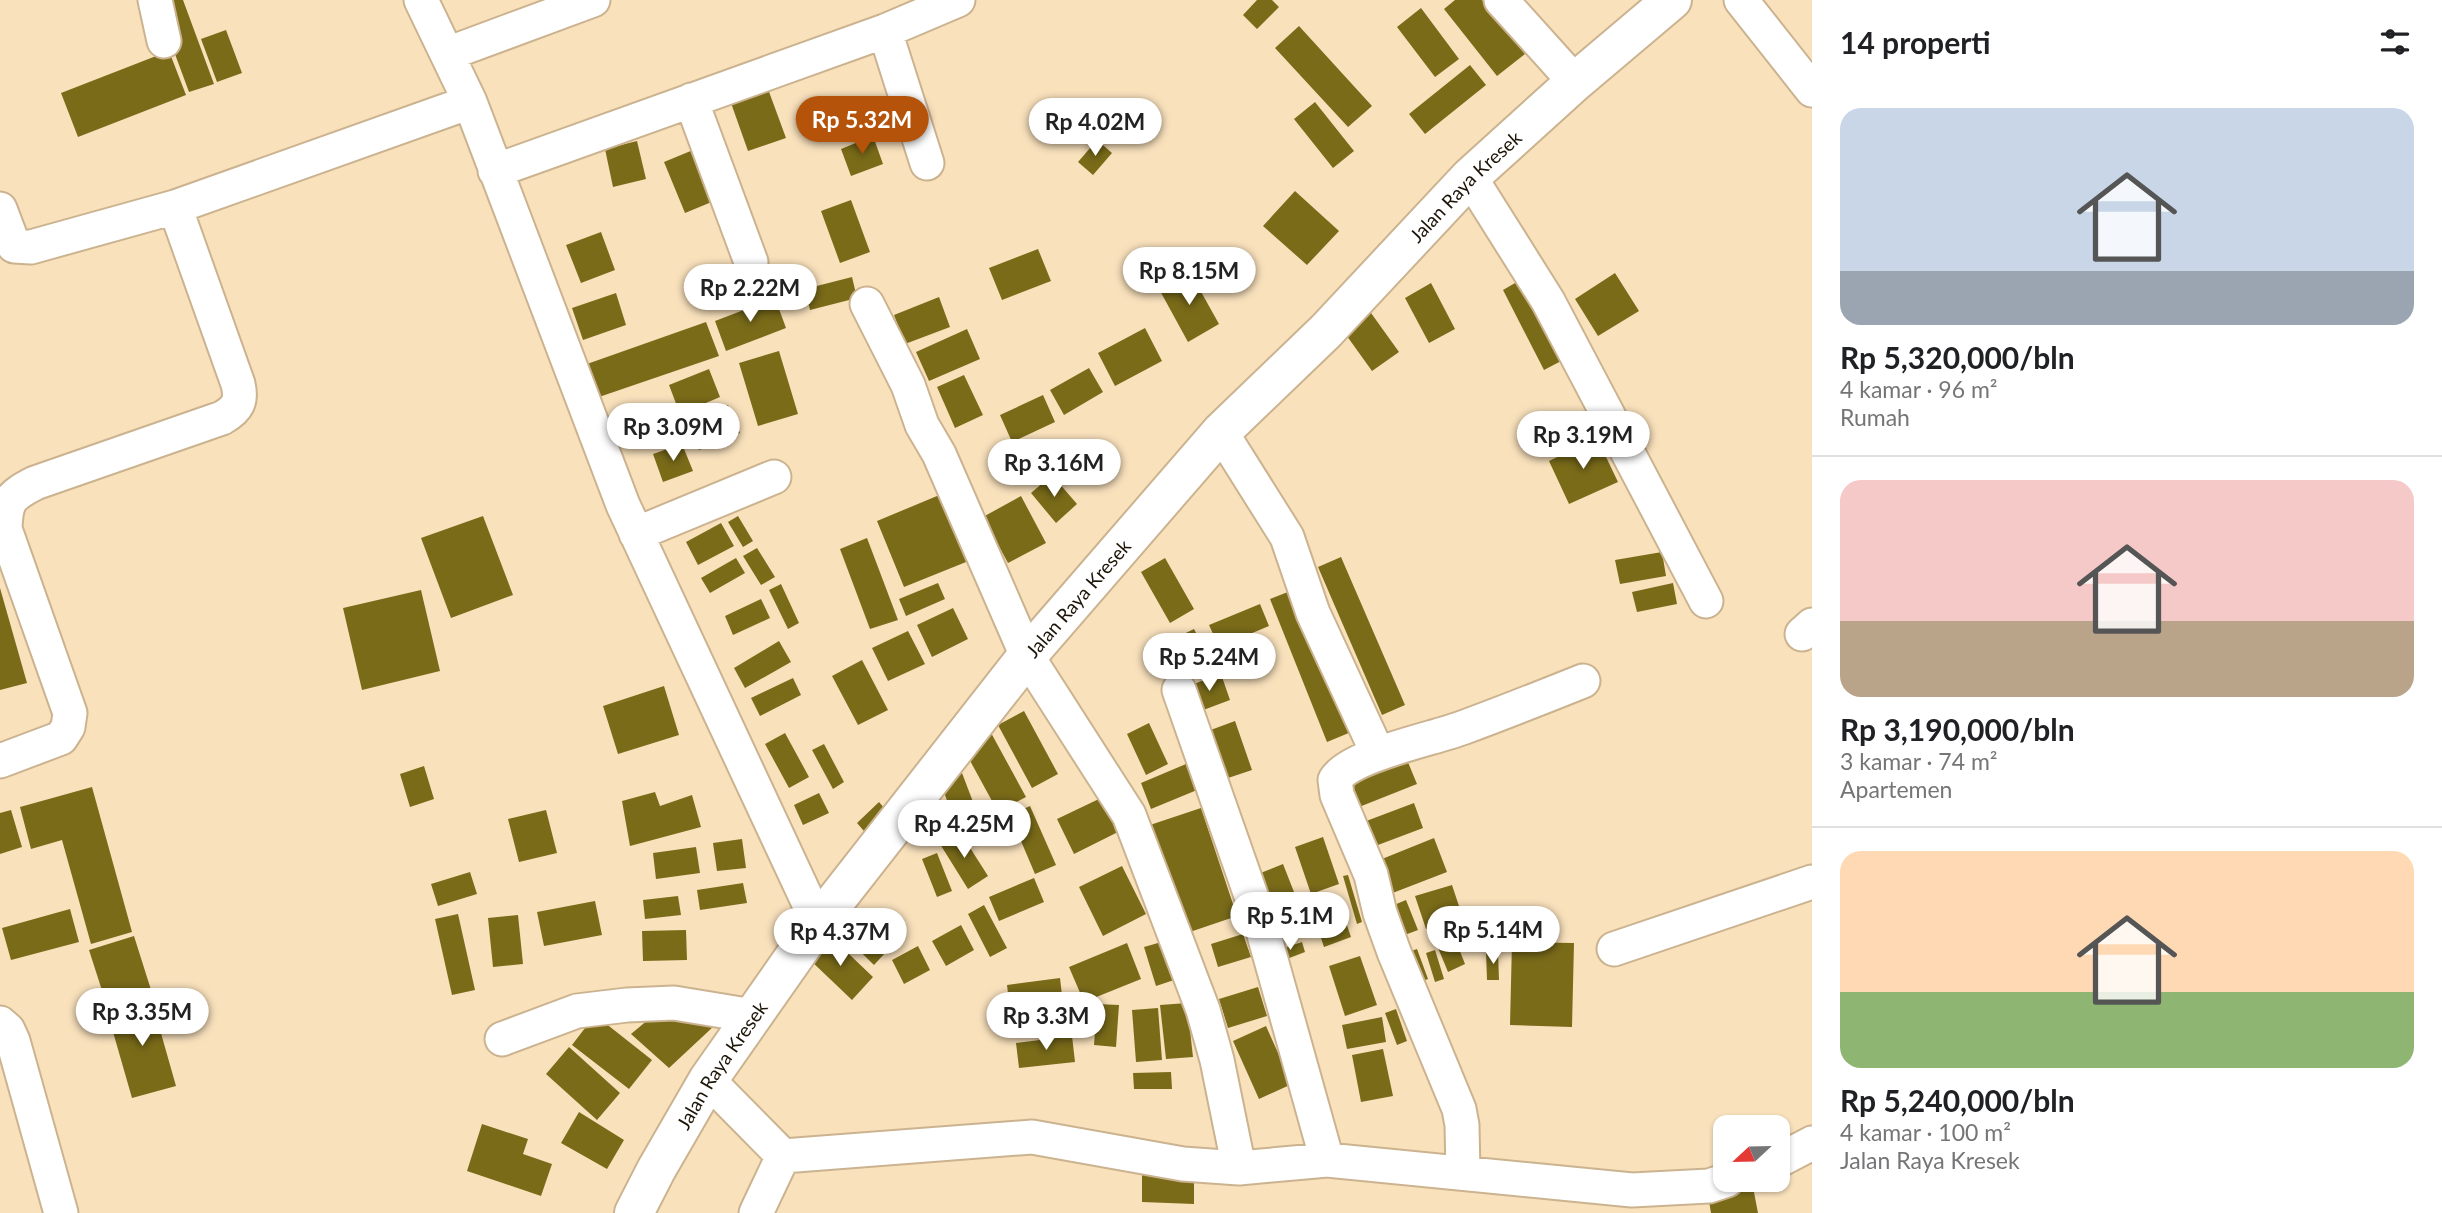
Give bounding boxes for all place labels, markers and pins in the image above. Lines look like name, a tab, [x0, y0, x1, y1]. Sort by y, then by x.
pin: Rp 5.32M	[790, 96, 934, 156]
pin: Rp 4.02M	[1023, 99, 1167, 158]
pin: Rp 8.15M	[1117, 247, 1261, 307]
pin: Rp 2.22M	[678, 264, 822, 324]
pin: Rp 3.09M	[601, 404, 745, 463]
pin: Rp 3.19M	[1511, 412, 1655, 471]
pin: Rp 3.16M	[982, 440, 1126, 499]
pin: Rp 5.24M	[1137, 634, 1281, 693]
pin: Rp 4.25M	[892, 800, 1036, 860]
pin: Rp 5.1M	[1225, 892, 1355, 952]
pin: Rp 5.14M	[1421, 906, 1565, 966]
pin: Rp 4.37M	[768, 908, 912, 968]
pin: Rp 3.35M	[70, 988, 214, 1048]
pin: Rp 3.3M	[981, 992, 1111, 1052]

